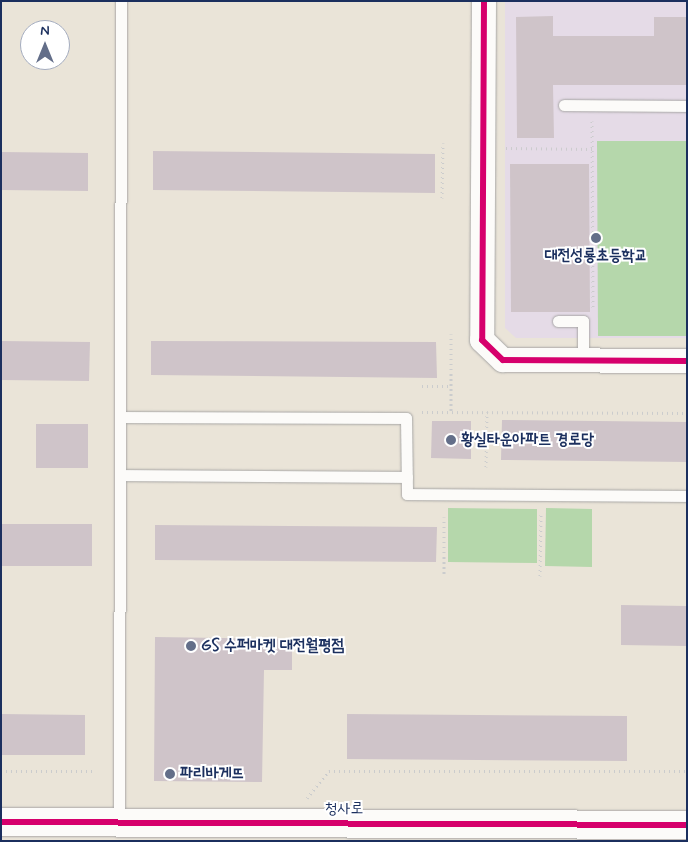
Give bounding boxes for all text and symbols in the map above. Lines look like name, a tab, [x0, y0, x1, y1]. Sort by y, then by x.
north arrow	[20, 20, 70, 70]
text: N	[40, 22, 50, 40]
marker: 대전성룡초등학교	[590, 232, 602, 244]
place label: 대전성룡초등학교	[544, 246, 648, 266]
place label: 황실타운아파트 경로당	[461, 430, 594, 450]
marker: 황실타운아파트 경로당	[445, 434, 457, 446]
place label: GS 수퍼마켓 대전월평점	[201, 636, 344, 656]
marker: GS 수퍼마켓 대전월평점	[185, 640, 197, 652]
place label: 파리바게뜨	[180, 764, 244, 784]
marker: 파리바게뜨	[164, 768, 176, 780]
street label: 청사로	[325, 799, 363, 819]

